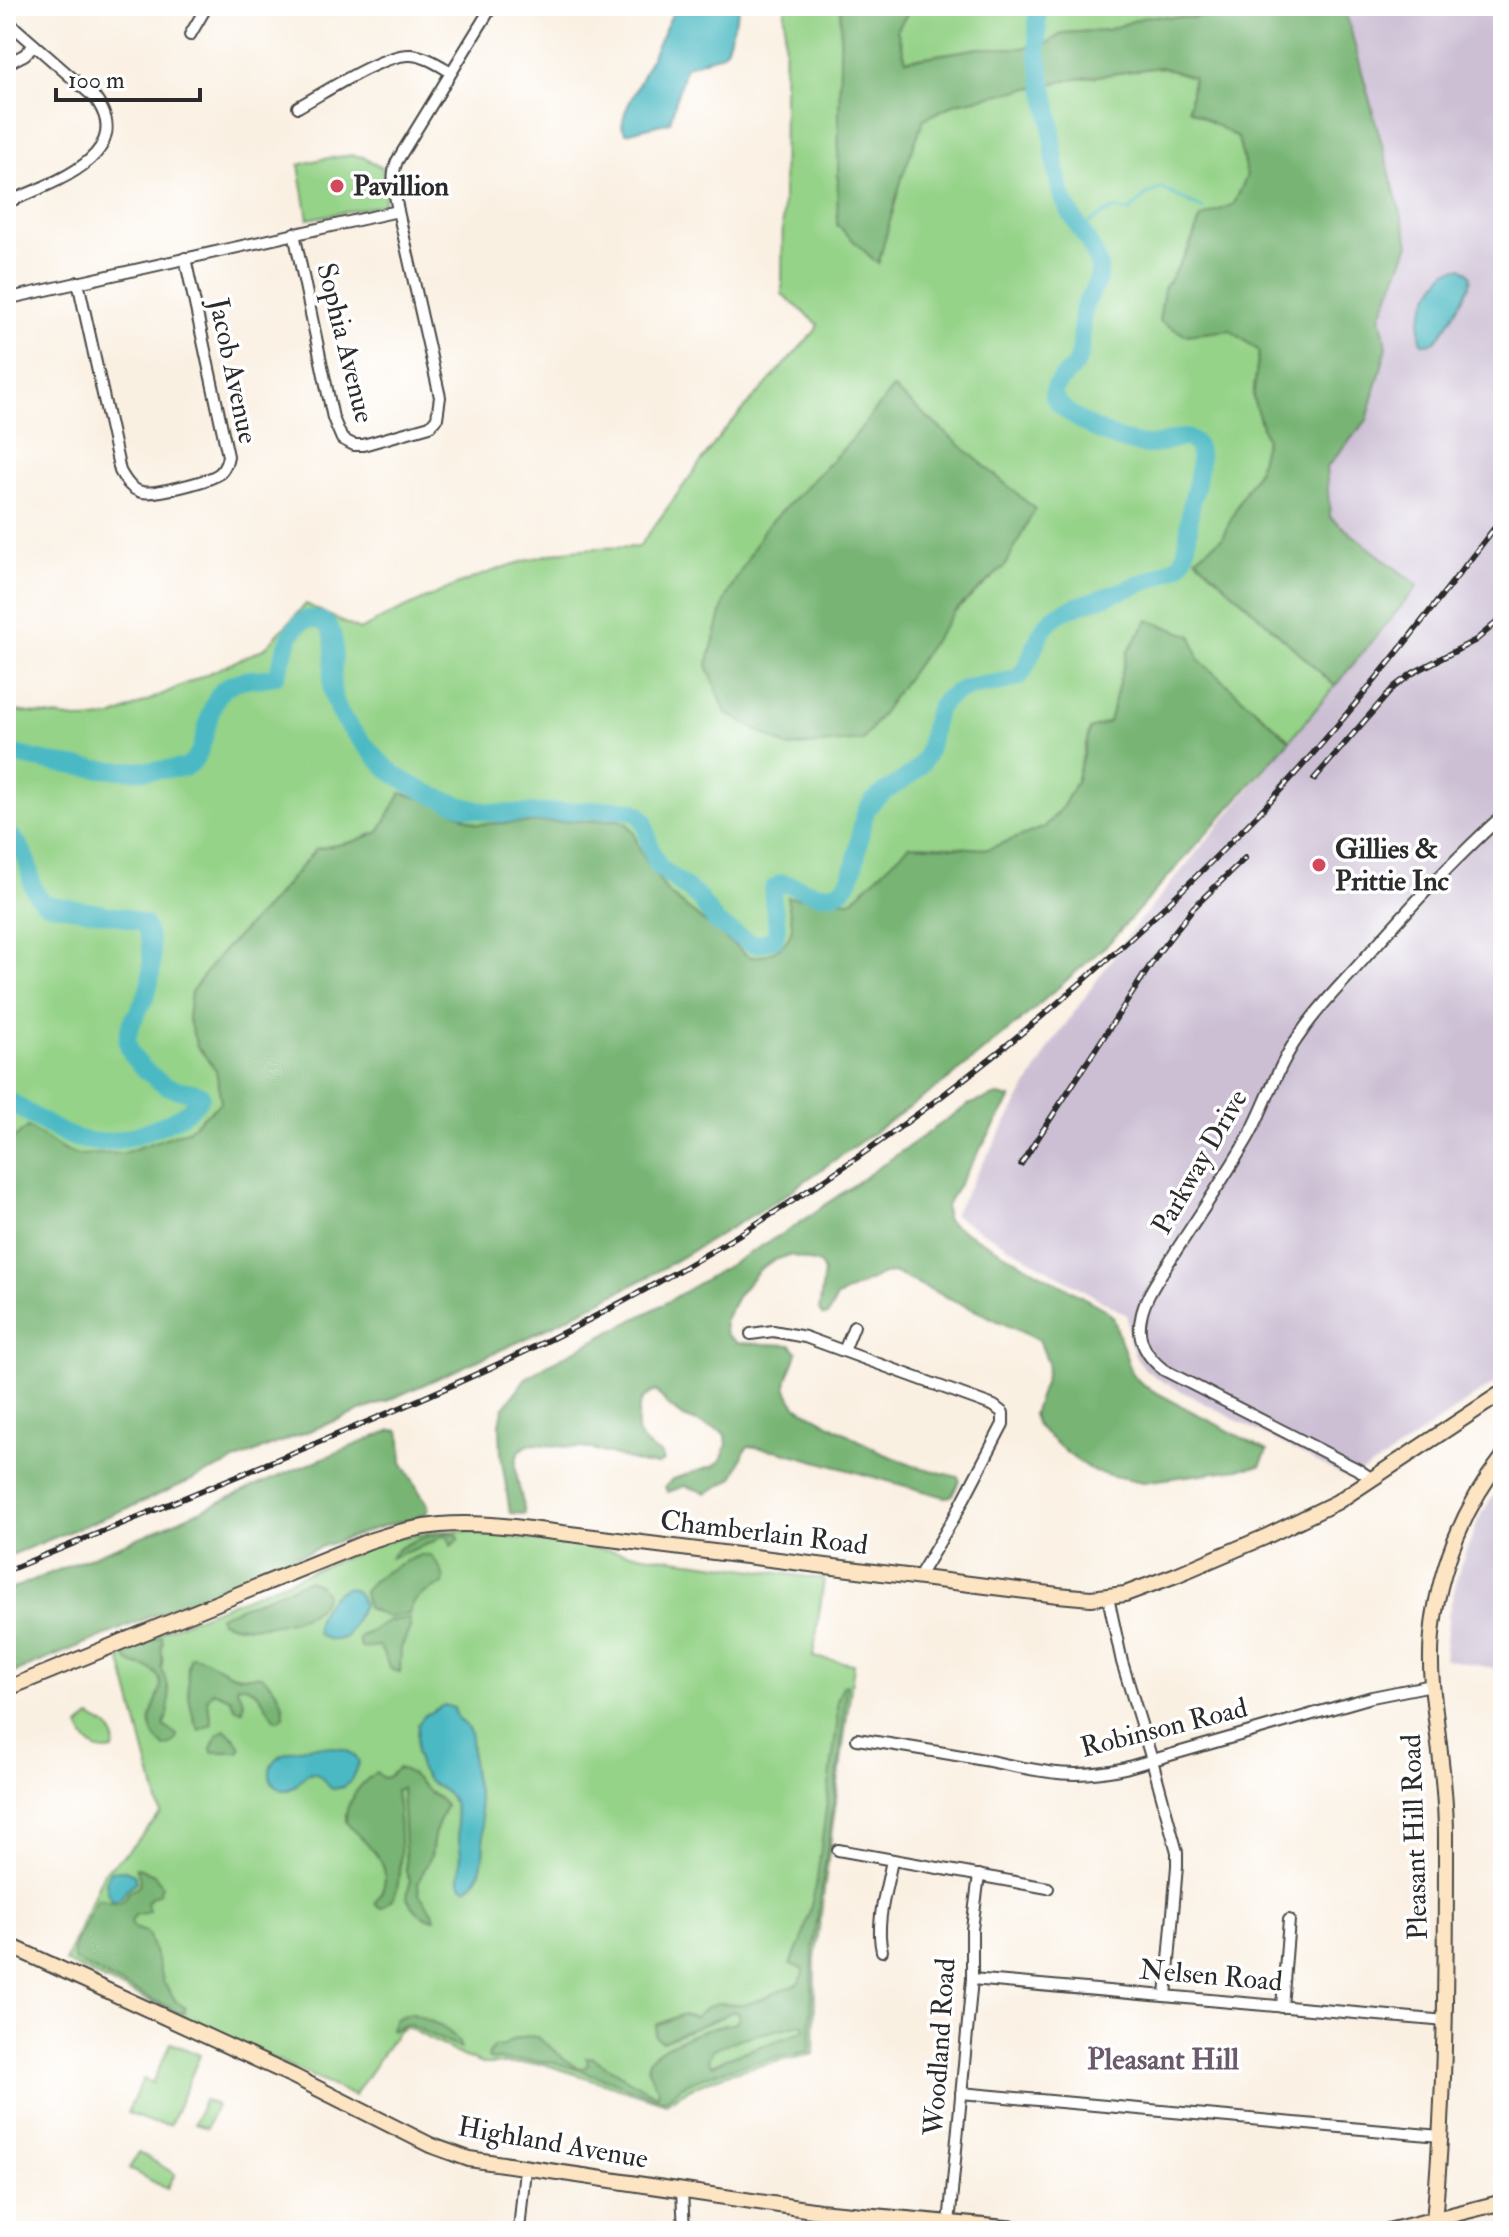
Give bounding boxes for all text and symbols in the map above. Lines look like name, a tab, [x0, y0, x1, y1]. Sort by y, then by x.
scale bar	[56, 52, 200, 102]
text: 100 m	[68, 65, 125, 96]
place label: Pavillion	[353, 169, 449, 204]
marker: Pavillion	[328, 177, 346, 195]
street label: Sophia Avenue	[308, 259, 382, 427]
street label: Jacob Avenue	[200, 294, 266, 447]
place label: Gillies & Prittie Inc	[1335, 832, 1450, 899]
marker: Gillies & Prittie Inc	[1310, 856, 1328, 874]
street label: Parkway Drive	[1144, 1083, 1256, 1241]
street label: Chamberlain Road	[658, 1503, 870, 1563]
street label: Robinson Road	[1077, 1690, 1251, 1766]
street label: Pleasant Hill Road	[1394, 1733, 1436, 1941]
street label: Nelsen Road	[1138, 1952, 1284, 2000]
street label: Woodland Road	[916, 1957, 964, 2138]
district label: Pleasant Hill	[1087, 2041, 1239, 2078]
street label: Highland Avenue	[455, 2109, 651, 2177]

